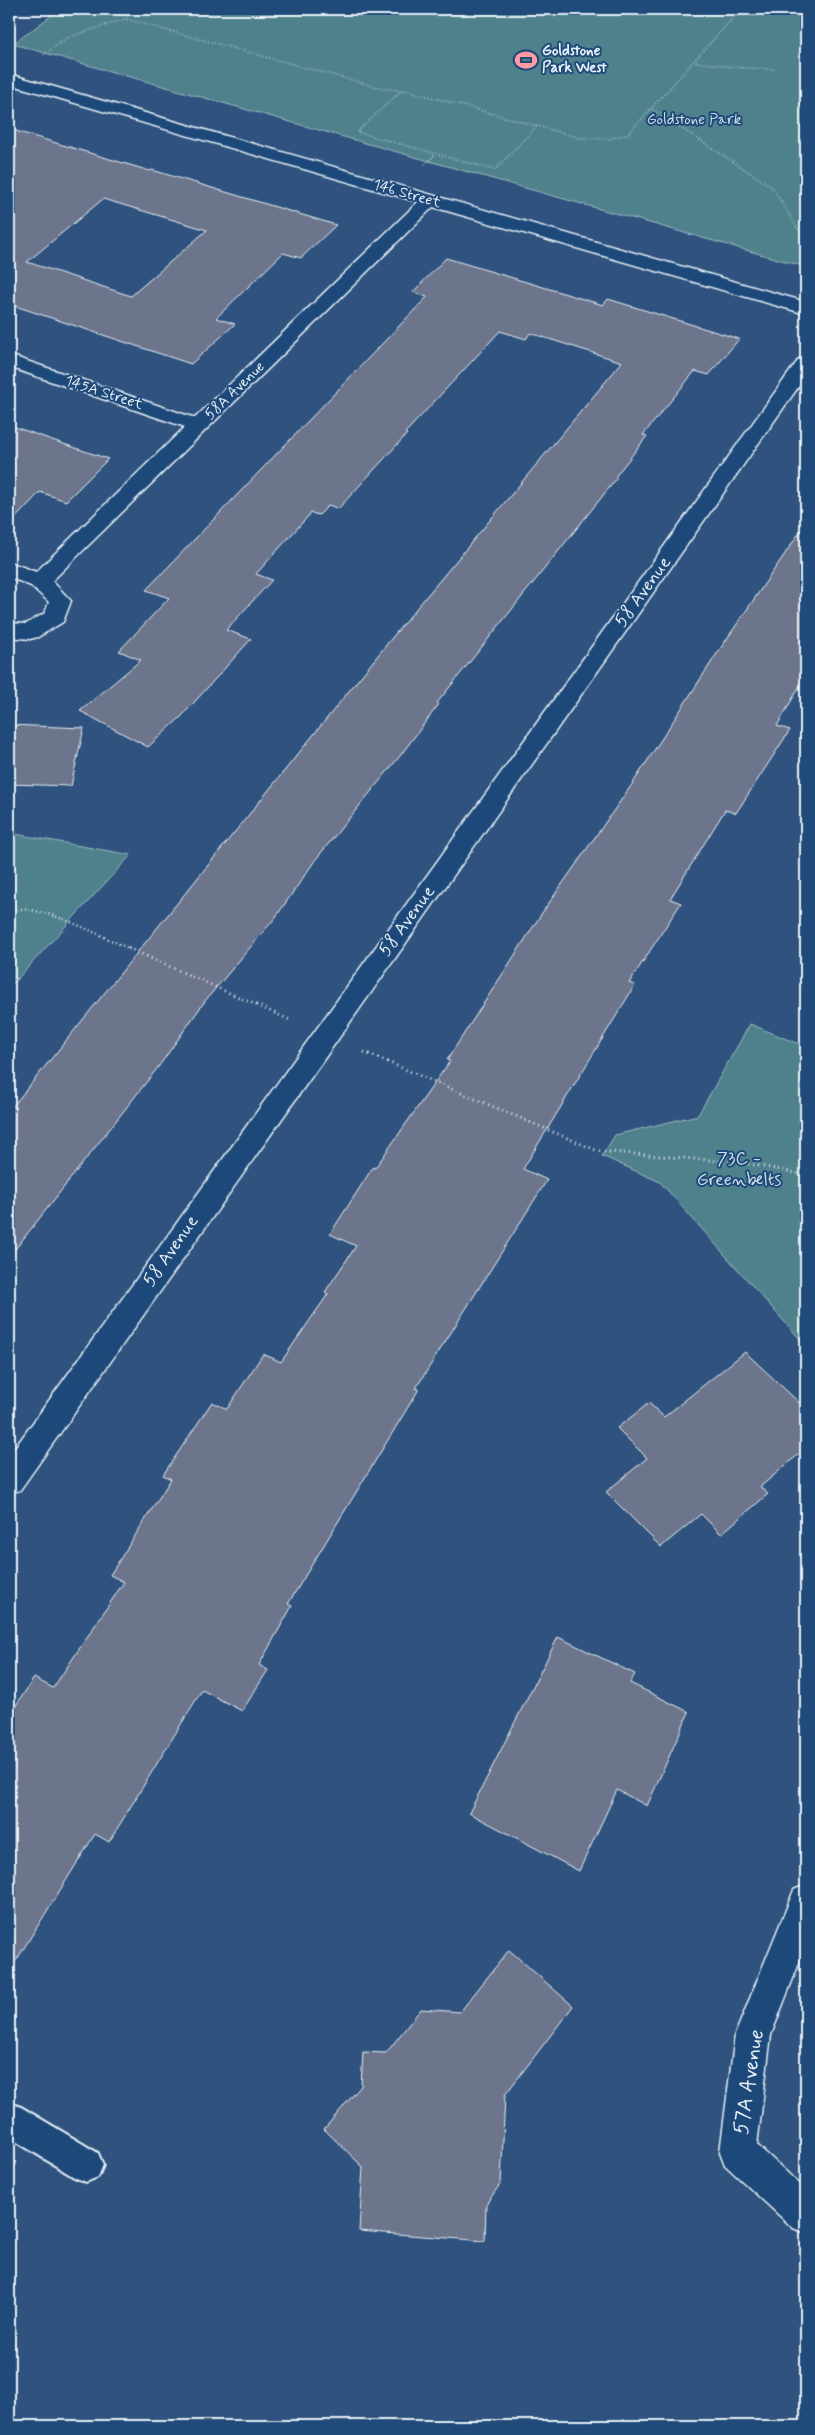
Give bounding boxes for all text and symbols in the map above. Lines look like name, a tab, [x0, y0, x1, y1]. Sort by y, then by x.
place label: Goldstone Park West	[542, 41, 607, 78]
sports icon: Goldstone Park West	[513, 47, 539, 73]
park label: Goldstone Park	[647, 110, 742, 130]
street label: 146 Street	[371, 175, 444, 213]
street label: 58A Avenue	[201, 357, 270, 425]
street label: 145A Street	[62, 371, 146, 415]
street label: 58 Avenue	[609, 552, 677, 632]
street label: 58 Avenue	[373, 881, 441, 961]
park label: 73C - Greenbelts	[697, 1147, 781, 1192]
street label: 58 Avenue	[138, 1210, 204, 1291]
street label: 57A Avenue	[727, 2028, 771, 2136]

